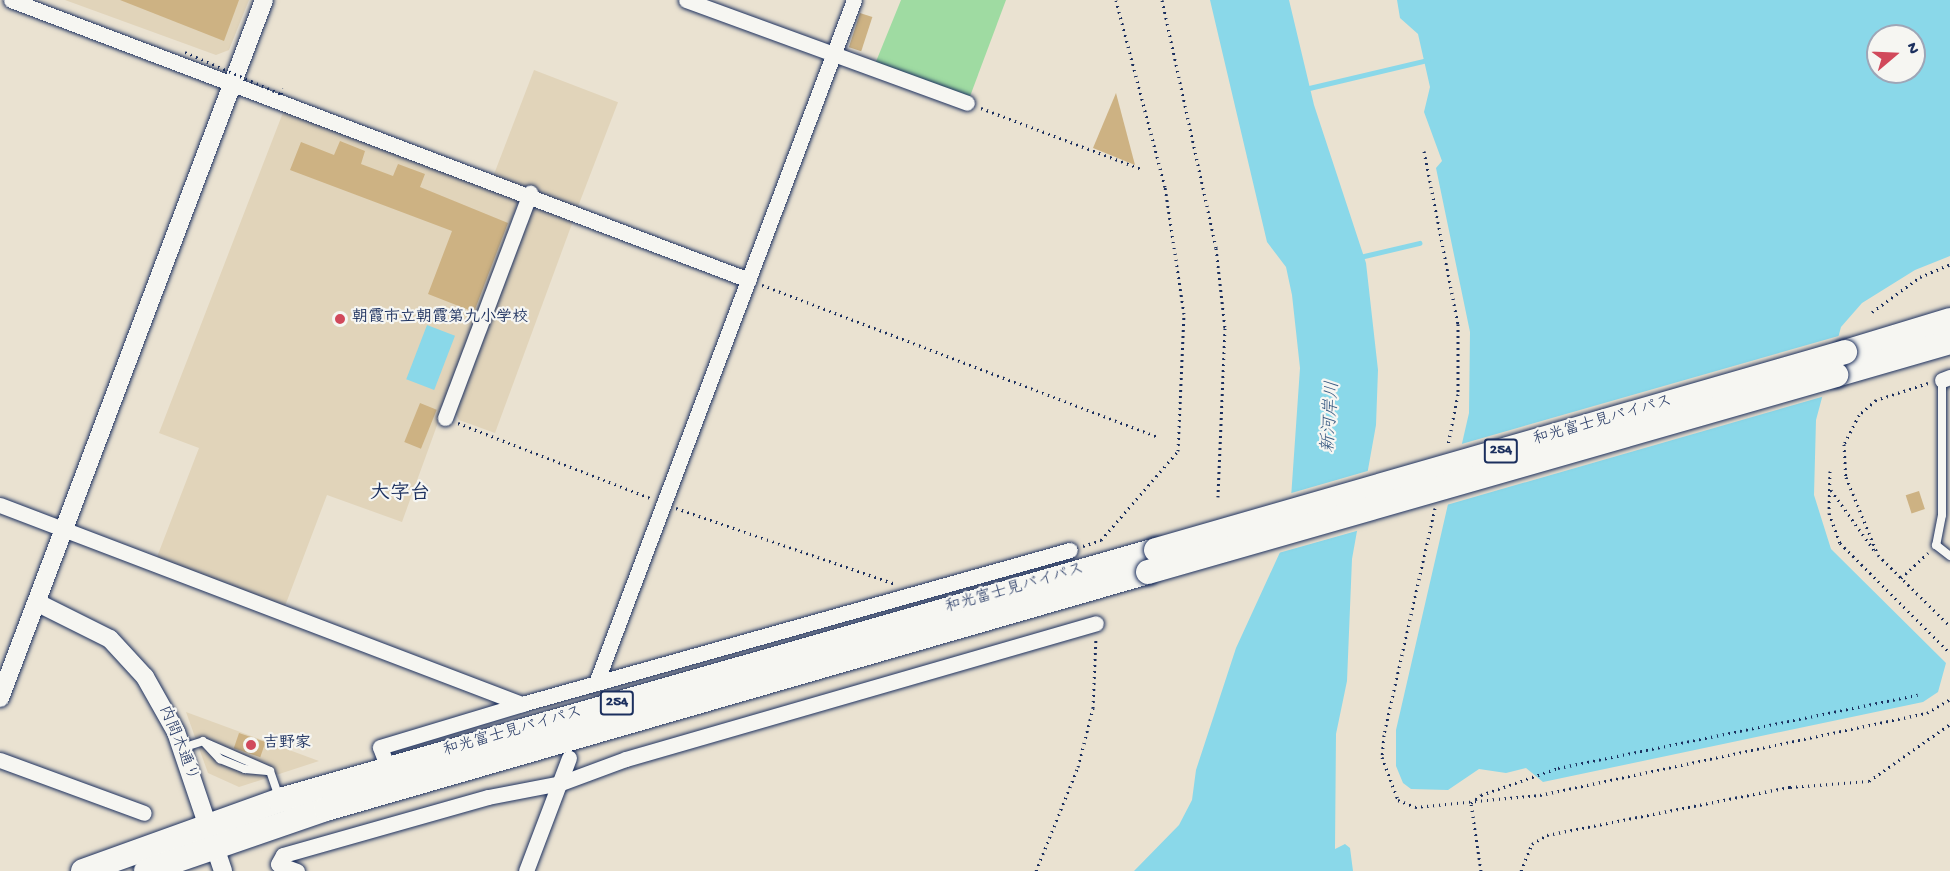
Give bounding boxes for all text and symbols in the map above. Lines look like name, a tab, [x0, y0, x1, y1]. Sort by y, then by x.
north arrow	[1866, 24, 1926, 84]
text: N	[1901, 41, 1922, 57]
place label: 朝霞市立朝霞第九小学校	[352, 309, 528, 329]
marker: 朝霞市立朝霞第九小学校	[333, 312, 347, 326]
water label: 新河岸川	[1319, 380, 1345, 454]
street label: 和光富士見バイパス	[1531, 393, 1675, 451]
road number: 254	[1483, 439, 1519, 463]
district label: 大字台	[370, 482, 430, 506]
street label: 和光富士見バイパス	[943, 561, 1087, 619]
road number: 254	[599, 691, 635, 715]
street label: 内間木通り	[153, 703, 201, 785]
street label: 和光富士見バイパス	[441, 704, 585, 762]
place label: 吉野家	[263, 735, 311, 755]
marker: 吉野家	[244, 738, 258, 752]

